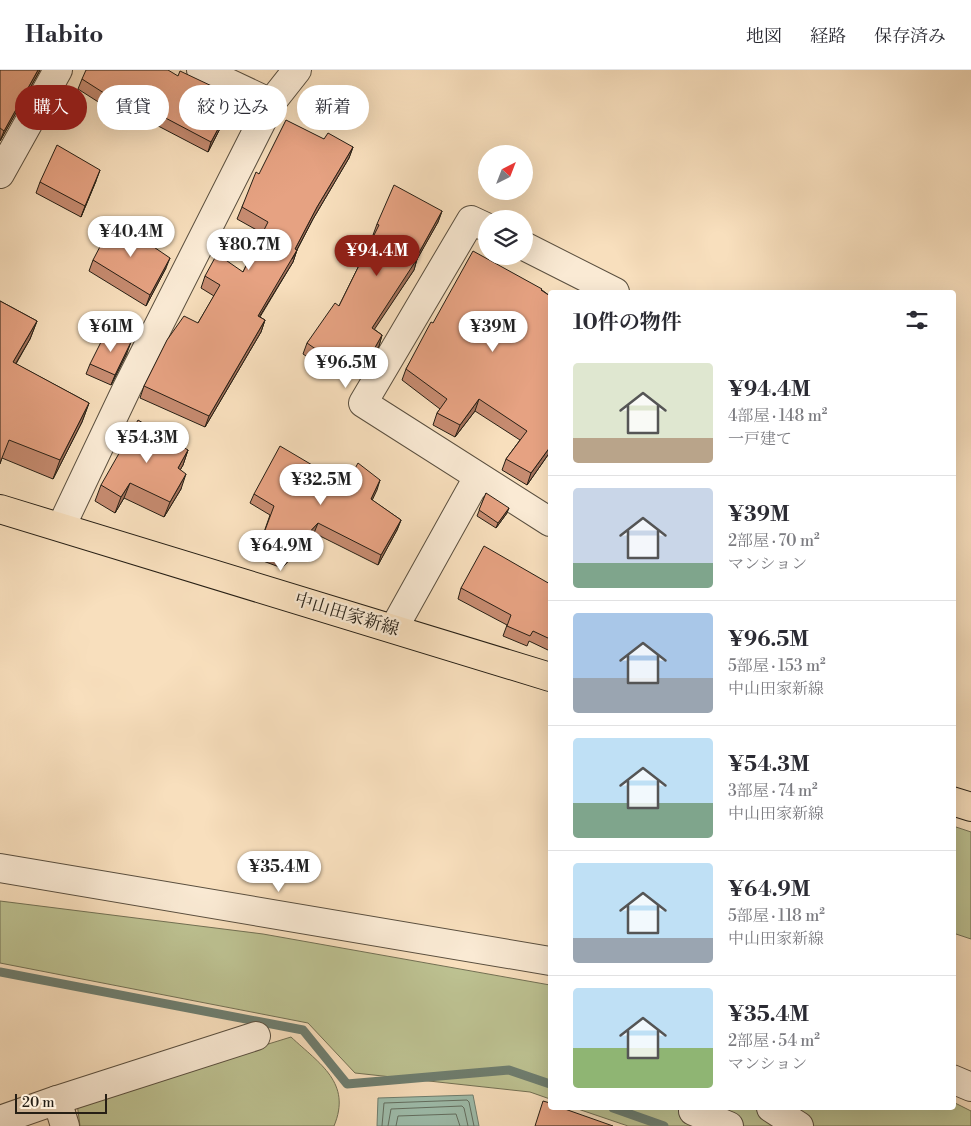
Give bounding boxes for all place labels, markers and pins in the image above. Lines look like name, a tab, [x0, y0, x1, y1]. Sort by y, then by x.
pin: ¥40.4M	[90, 216, 172, 258]
pin: ¥80.7M	[208, 228, 290, 271]
pin: ¥94.4M	[336, 234, 418, 277]
pin: ¥61M	[81, 310, 141, 353]
pin: ¥39M	[463, 310, 523, 353]
pin: ¥96.5M	[305, 346, 387, 389]
pin: ¥54.3M	[106, 422, 188, 464]
pin: ¥32.5M	[280, 464, 362, 506]
pin: ¥64.9M	[240, 530, 322, 572]
pin: ¥35.4M	[238, 850, 320, 893]

